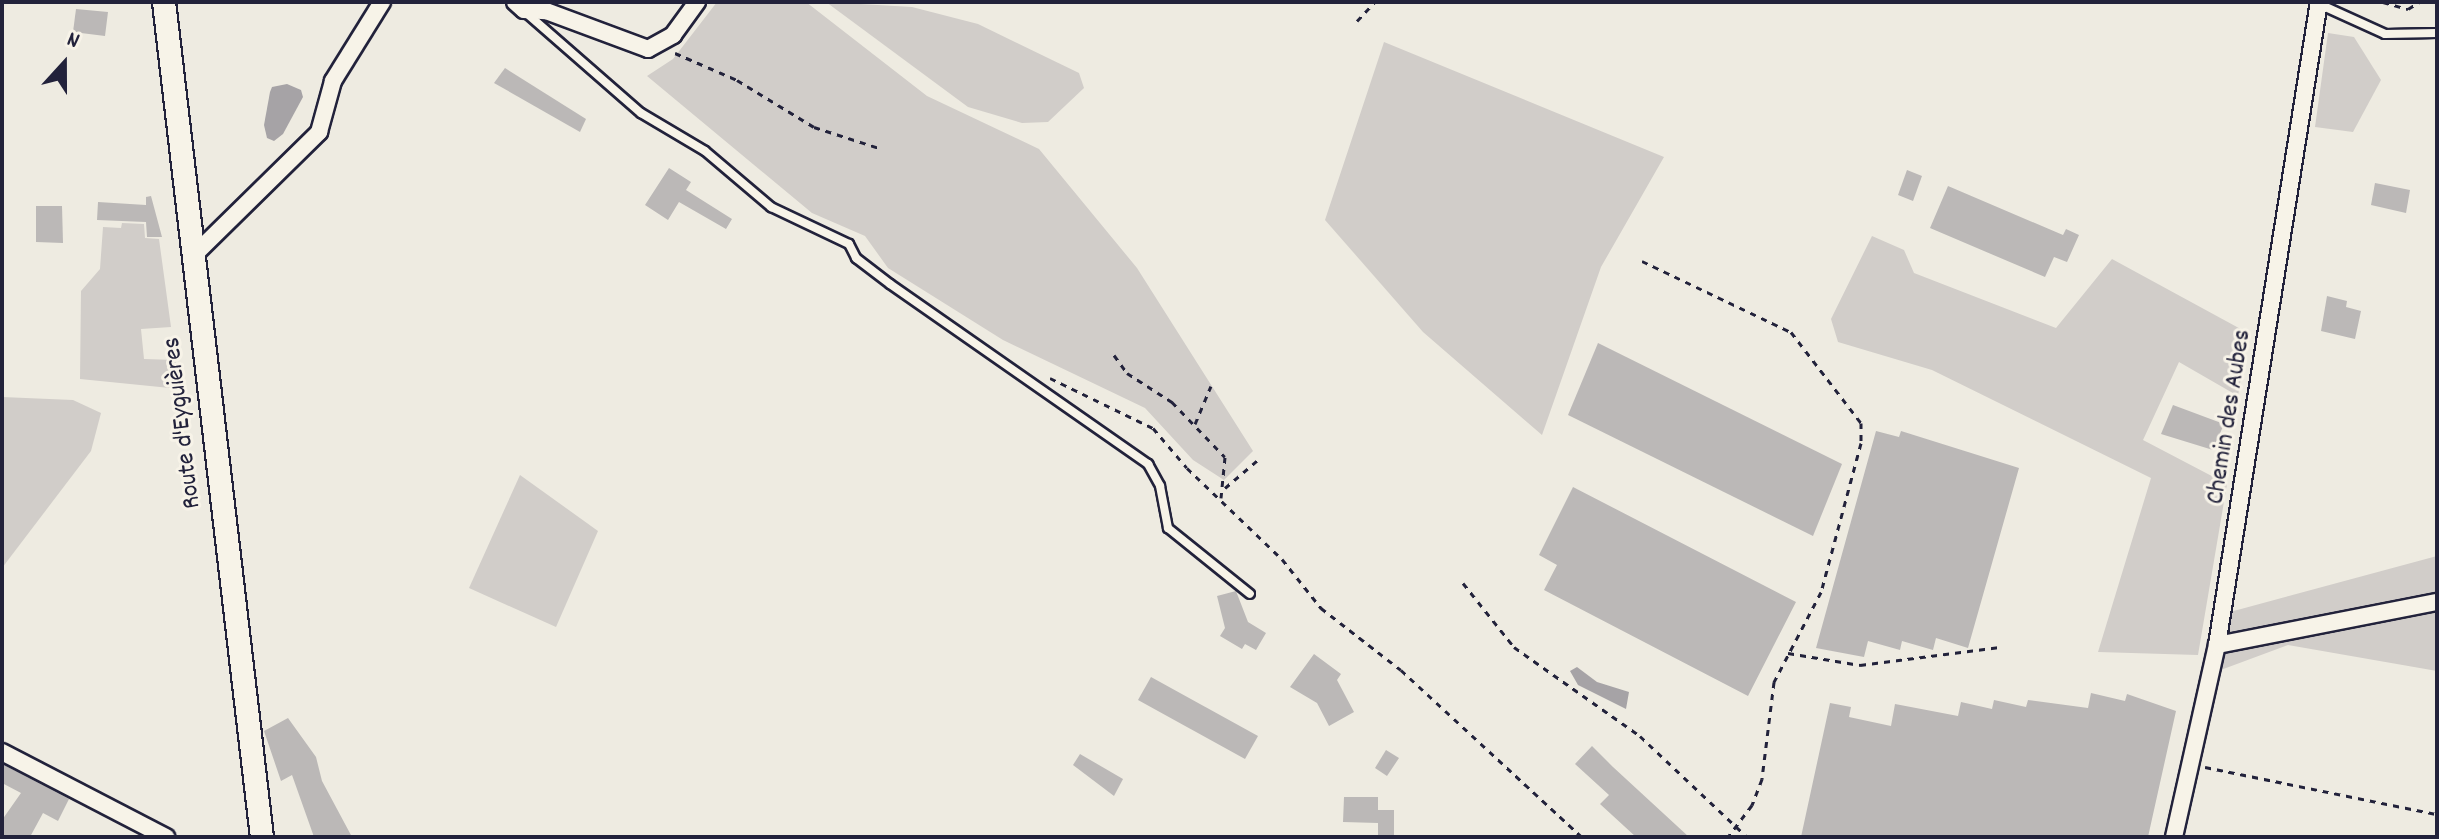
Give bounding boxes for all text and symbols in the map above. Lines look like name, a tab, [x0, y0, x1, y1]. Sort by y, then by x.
north arrow	[24, 24, 104, 104]
text: N	[62, 25, 83, 58]
street label: Chemin des Aubes	[2201, 327, 2259, 507]
street label: Route d'Eyguières	[157, 335, 209, 511]

